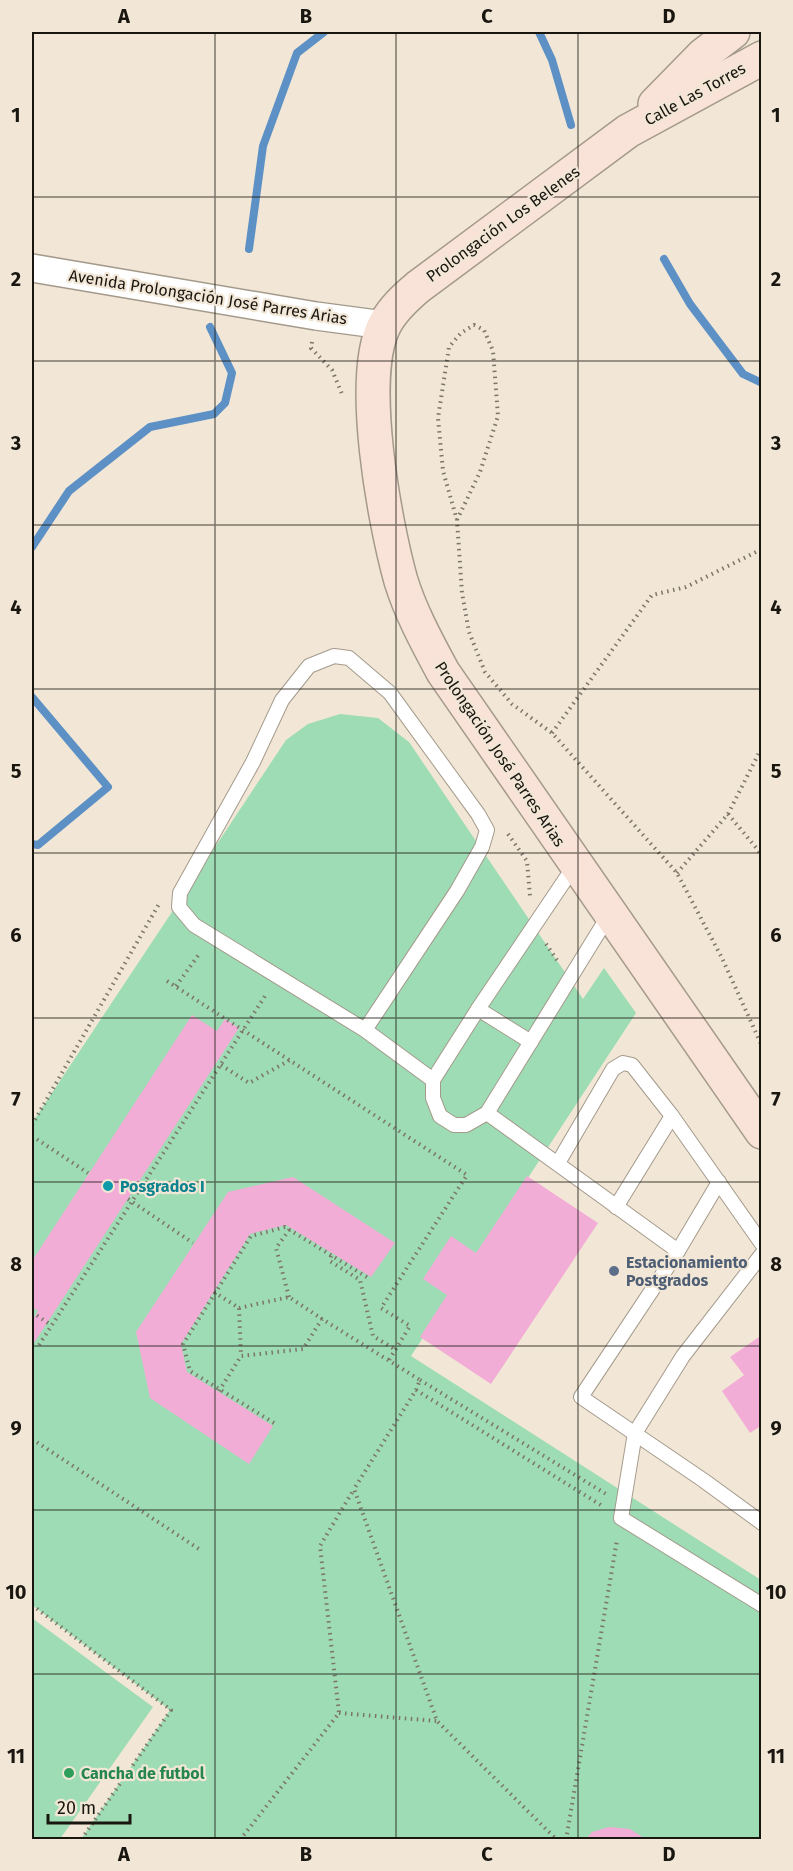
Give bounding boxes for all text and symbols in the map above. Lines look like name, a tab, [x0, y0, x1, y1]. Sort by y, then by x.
text: A	[117, 4, 131, 28]
text: B	[300, 4, 312, 28]
text: C	[481, 4, 493, 28]
text: D	[662, 4, 676, 28]
street label: Calle Las Torres	[641, 58, 749, 130]
text: 1	[11, 103, 21, 127]
text: 1	[771, 103, 781, 127]
street label: Prolongación Los Belenes	[423, 162, 583, 286]
street label: Avenida Prolongación José Parres Arias	[68, 266, 348, 328]
text: 2	[11, 267, 21, 291]
text: 2	[771, 267, 781, 291]
text: 3	[10, 431, 21, 455]
text: 3	[770, 431, 781, 455]
text: 4	[10, 595, 22, 619]
text: 4	[770, 595, 782, 619]
street label: Prolongación José Parres Arias	[431, 658, 569, 850]
text: 5	[11, 759, 22, 783]
text: 5	[771, 759, 782, 783]
text: 6	[10, 923, 22, 947]
text: 6	[770, 923, 782, 947]
text: 7	[11, 1087, 21, 1111]
text: 7	[771, 1087, 781, 1111]
place label: Posgrados I	[120, 1177, 205, 1196]
marker: Posgrados I	[101, 1179, 115, 1193]
text: 8	[10, 1252, 22, 1276]
text: 8	[770, 1252, 782, 1276]
place label: Estacionamiento Postgrados	[626, 1253, 748, 1290]
marker: Estacionamiento Postgrados	[607, 1264, 621, 1278]
text: 9	[10, 1416, 22, 1440]
text: 9	[770, 1416, 782, 1440]
text: 10	[6, 1580, 26, 1604]
text: 10	[766, 1580, 786, 1604]
text: 11	[7, 1744, 25, 1768]
text: 11	[767, 1744, 785, 1768]
place label: Cancha de futbol	[81, 1764, 205, 1783]
marker: Cancha de futbol	[62, 1766, 76, 1780]
scale bar	[48, 1787, 130, 1825]
text: 20 m	[57, 1797, 96, 1819]
text: A	[117, 1842, 131, 1866]
text: B	[300, 1842, 312, 1866]
text: C	[481, 1842, 493, 1866]
text: D	[662, 1842, 676, 1866]

